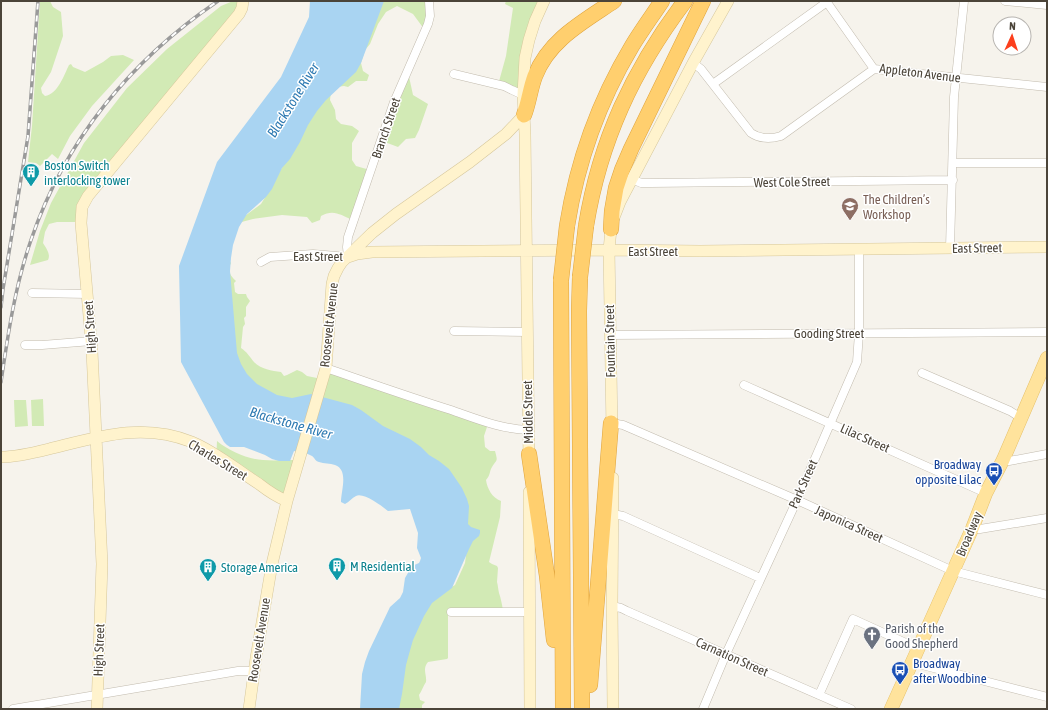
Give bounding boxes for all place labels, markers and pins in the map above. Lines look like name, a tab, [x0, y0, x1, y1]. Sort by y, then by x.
place label: Boston Switch interlocking tower	[44, 158, 130, 188]
building icon: Boston Switch interlocking tower	[21, 162, 41, 187]
place label: The Children’s Workshop	[863, 192, 930, 222]
school or university icon: The Children’s Workshop	[840, 196, 860, 221]
place label: Broadway opposite Lilac	[915, 457, 982, 487]
bus stop icon: Broadway opposite Lilac	[984, 461, 1004, 486]
building icon: M Residential	[327, 556, 347, 581]
building icon: Storage America	[198, 557, 218, 582]
place label: M Residential	[350, 559, 416, 574]
place label: Storage America	[221, 560, 298, 575]
place label: Parish of the Good Shepherd	[885, 621, 958, 651]
church icon: Parish of the Good Shepherd	[862, 625, 882, 650]
place label: Broadway after Woodbine	[913, 656, 987, 686]
bus stop icon: Broadway after Woodbine	[890, 660, 910, 685]

